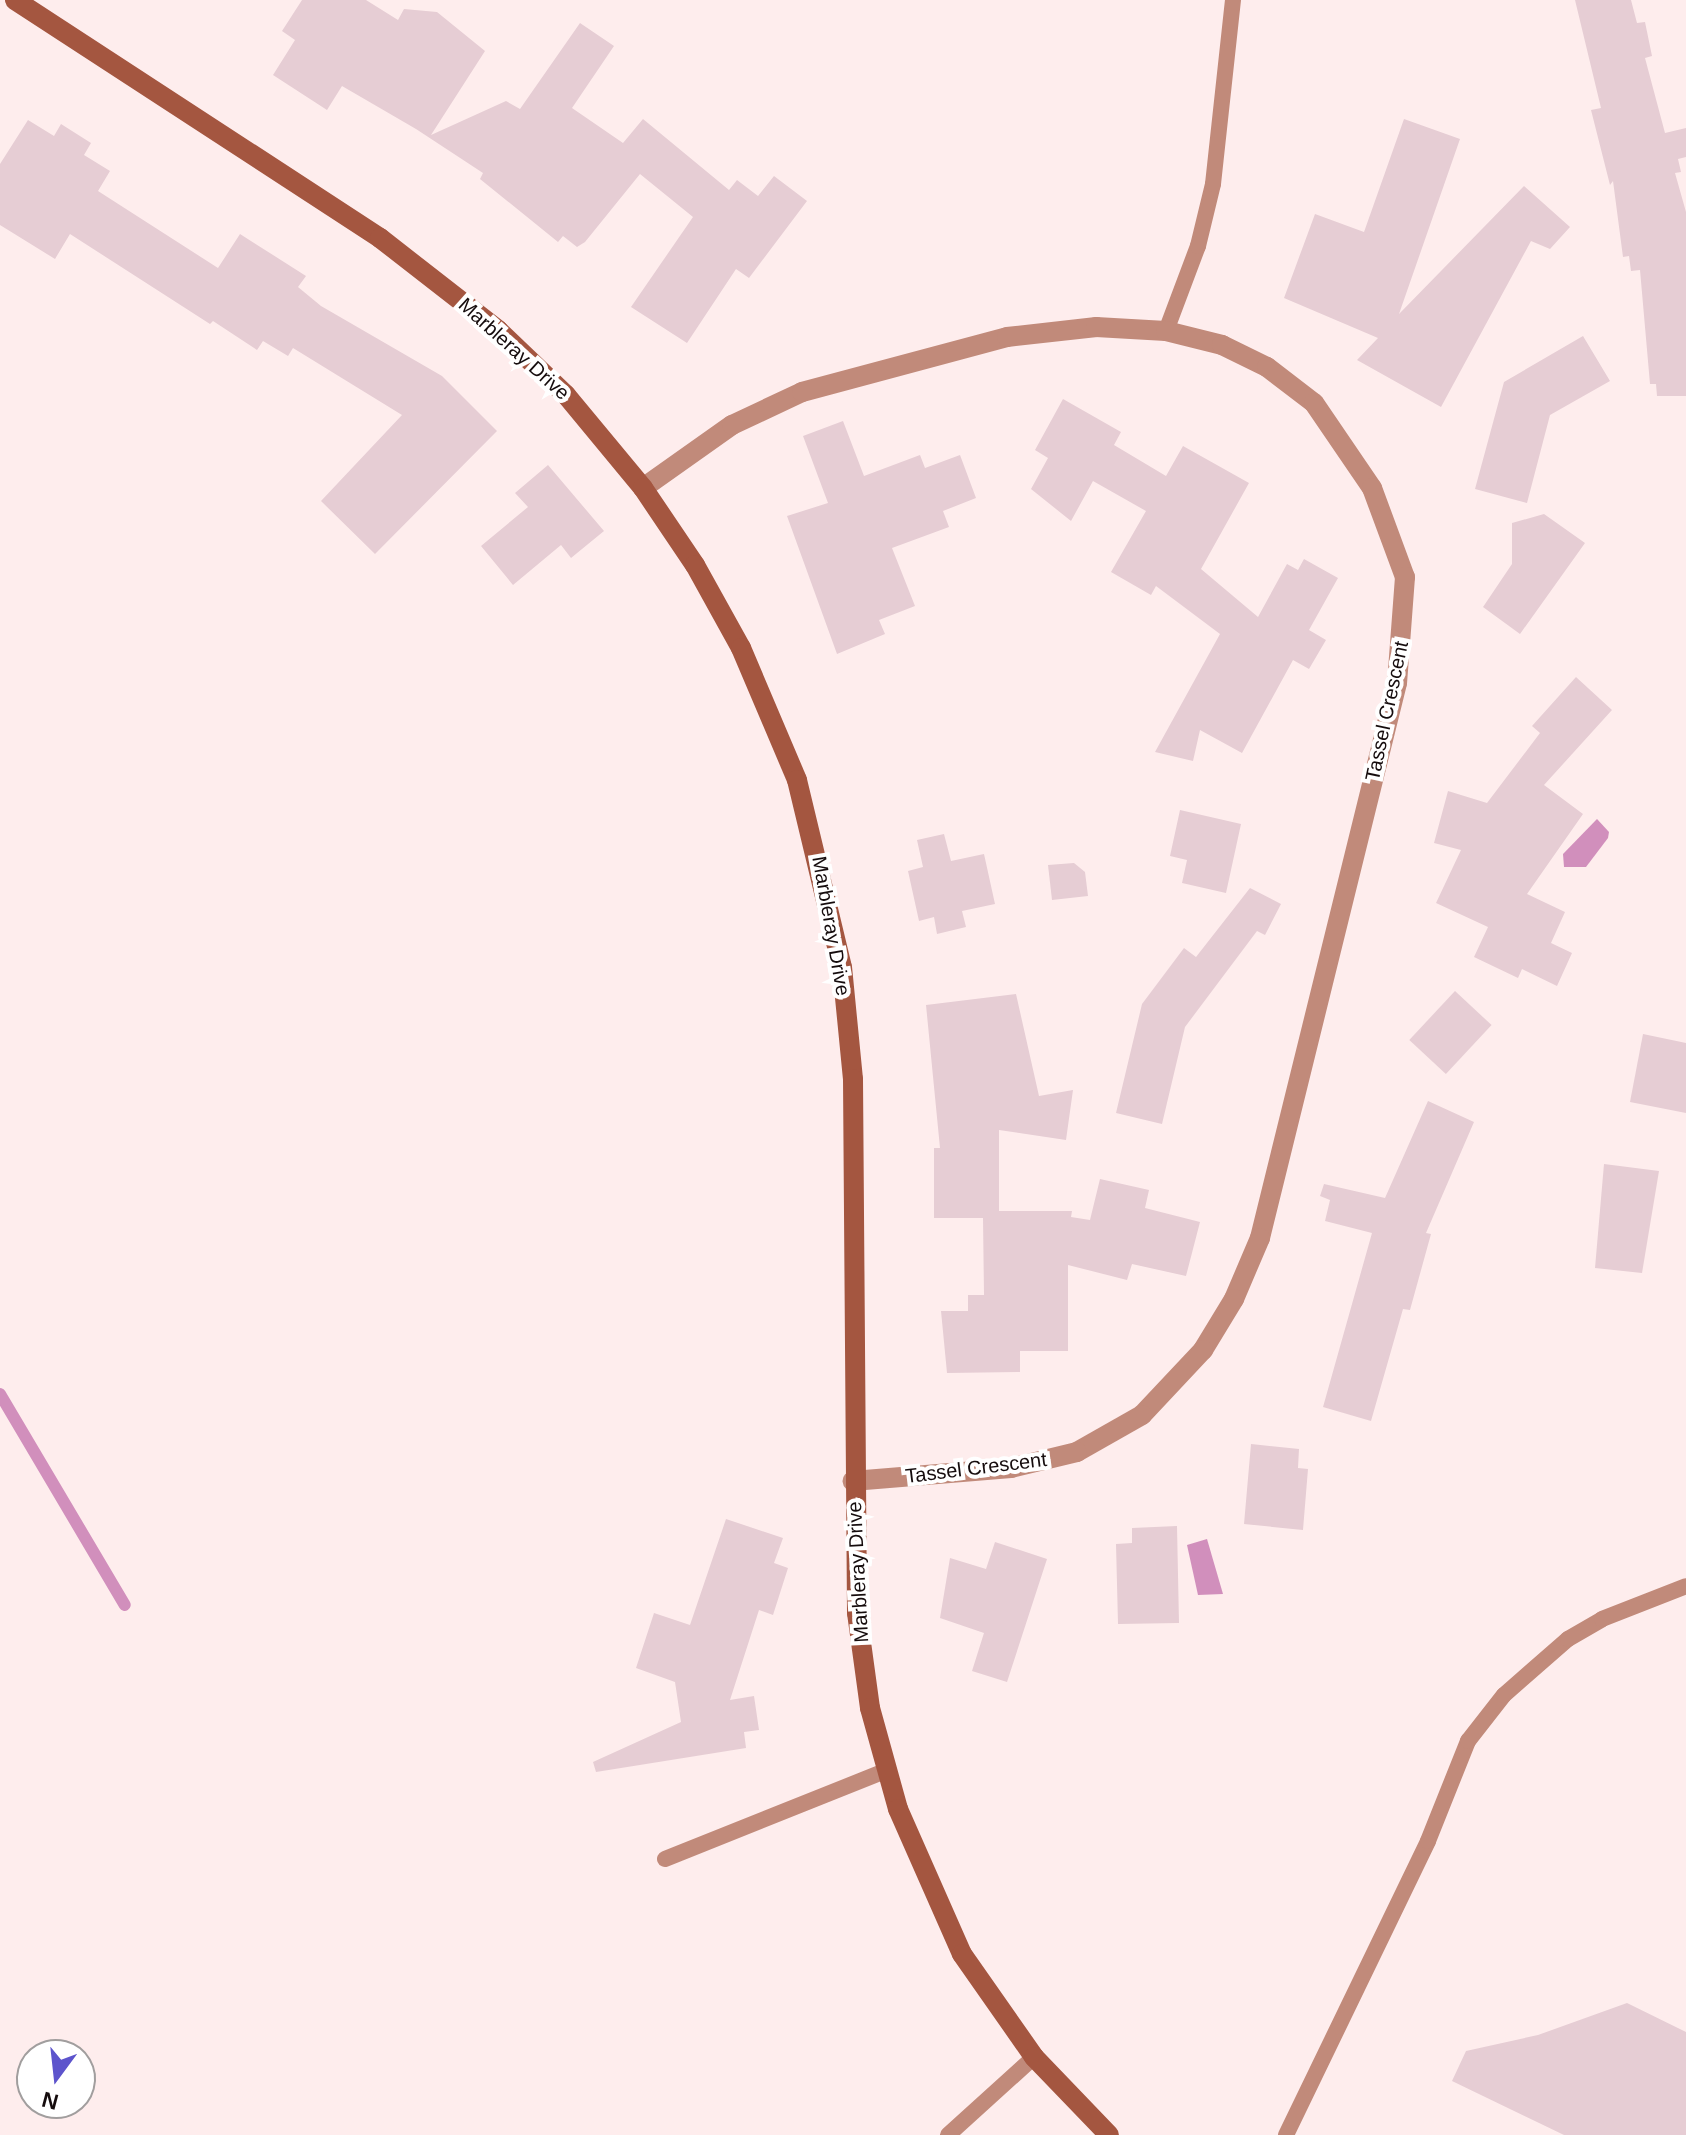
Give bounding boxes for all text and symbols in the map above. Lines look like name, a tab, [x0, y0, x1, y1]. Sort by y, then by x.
street label: Marbleray Drive	[454, 293, 574, 405]
street label: Tassel Crescent	[1360, 639, 1414, 783]
street label: Marbleray Drive	[807, 854, 855, 998]
street label: Tassel Crescent	[904, 1447, 1048, 1489]
street label: Marbleray Drive	[842, 1501, 874, 1643]
north arrow	[16, 2039, 96, 2119]
text: N	[39, 2087, 61, 2115]

